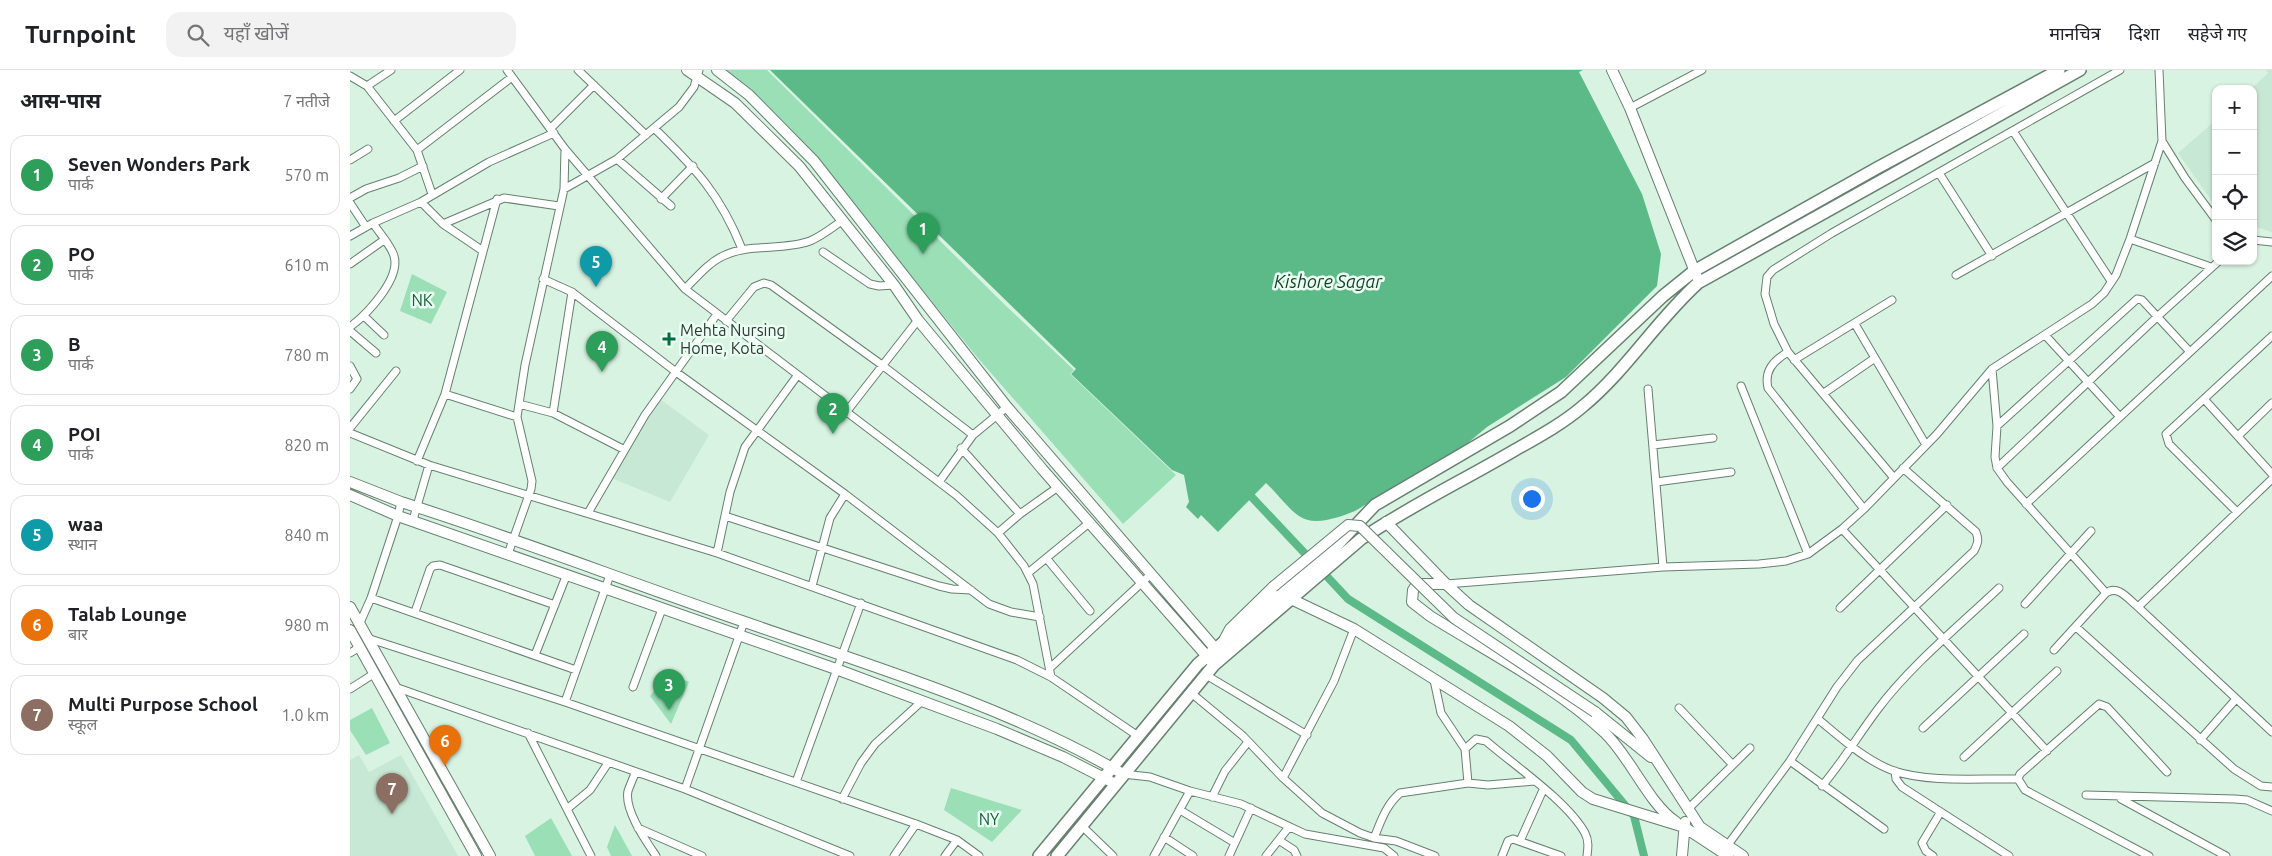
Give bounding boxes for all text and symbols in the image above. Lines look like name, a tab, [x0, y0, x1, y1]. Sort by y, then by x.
search box	[166, 12, 516, 57]
text: Turnpoint	[25, 21, 136, 48]
icon: search	[184, 21, 212, 49]
text: यहाँ खोजें	[224, 22, 289, 44]
text: मानचित्र	[2049, 23, 2101, 43]
text: दिशा	[2129, 23, 2160, 43]
text: सहेजे गए	[2188, 23, 2247, 43]
map controls	[2212, 85, 2257, 265]
button: +	[2212, 85, 2257, 130]
text: आस-पास	[20, 88, 101, 112]
text: 7 नतीजे	[283, 92, 330, 110]
button: −	[2212, 130, 2257, 175]
text: Seven Wonders Park	[68, 153, 250, 175]
text: 1	[32, 166, 42, 184]
text: 570 m	[284, 166, 329, 184]
text: पार्क	[68, 175, 94, 193]
button: locate	[2212, 175, 2257, 220]
pin: 1	[907, 213, 939, 254]
button: layers	[2212, 220, 2257, 265]
text: PO	[68, 243, 95, 265]
pin: 5	[580, 246, 612, 287]
text: 2	[32, 256, 42, 274]
text: 610 m	[284, 256, 329, 274]
text: पार्क	[68, 265, 94, 283]
water label: Kishore Sagar	[1274, 271, 1383, 291]
park label: NK	[411, 291, 433, 309]
place label: Mehta Nursing Home, Kota	[680, 321, 786, 357]
pin: 4	[586, 331, 618, 372]
marker: Mehta Nursing Home, Kota	[662, 332, 676, 346]
text: B	[68, 333, 81, 355]
text: 3	[32, 346, 42, 364]
text: 780 m	[284, 346, 329, 364]
text: पार्क	[68, 355, 94, 373]
pin: 2	[817, 393, 849, 434]
text: POI	[68, 423, 101, 445]
text: 4	[32, 436, 42, 454]
text: 820 m	[284, 436, 329, 454]
text: पार्क	[68, 445, 94, 463]
your location	[1519, 486, 1545, 512]
text: waa	[68, 513, 103, 535]
text: 5	[32, 526, 42, 544]
text: 840 m	[284, 526, 329, 544]
text: स्थान	[68, 535, 97, 553]
text: Talab Lounge	[68, 603, 187, 625]
text: 6	[32, 616, 42, 634]
text: 980 m	[284, 616, 329, 634]
text: बार	[68, 625, 88, 643]
pin: 3	[653, 669, 685, 710]
text: Multi Purpose School	[68, 693, 258, 715]
text: 7	[32, 706, 42, 724]
text: 1.0 km	[281, 706, 329, 724]
text: स्कूल	[68, 715, 97, 733]
pin: 6	[429, 725, 461, 766]
pin: 7	[376, 773, 408, 814]
park label: NY	[979, 810, 1000, 828]

